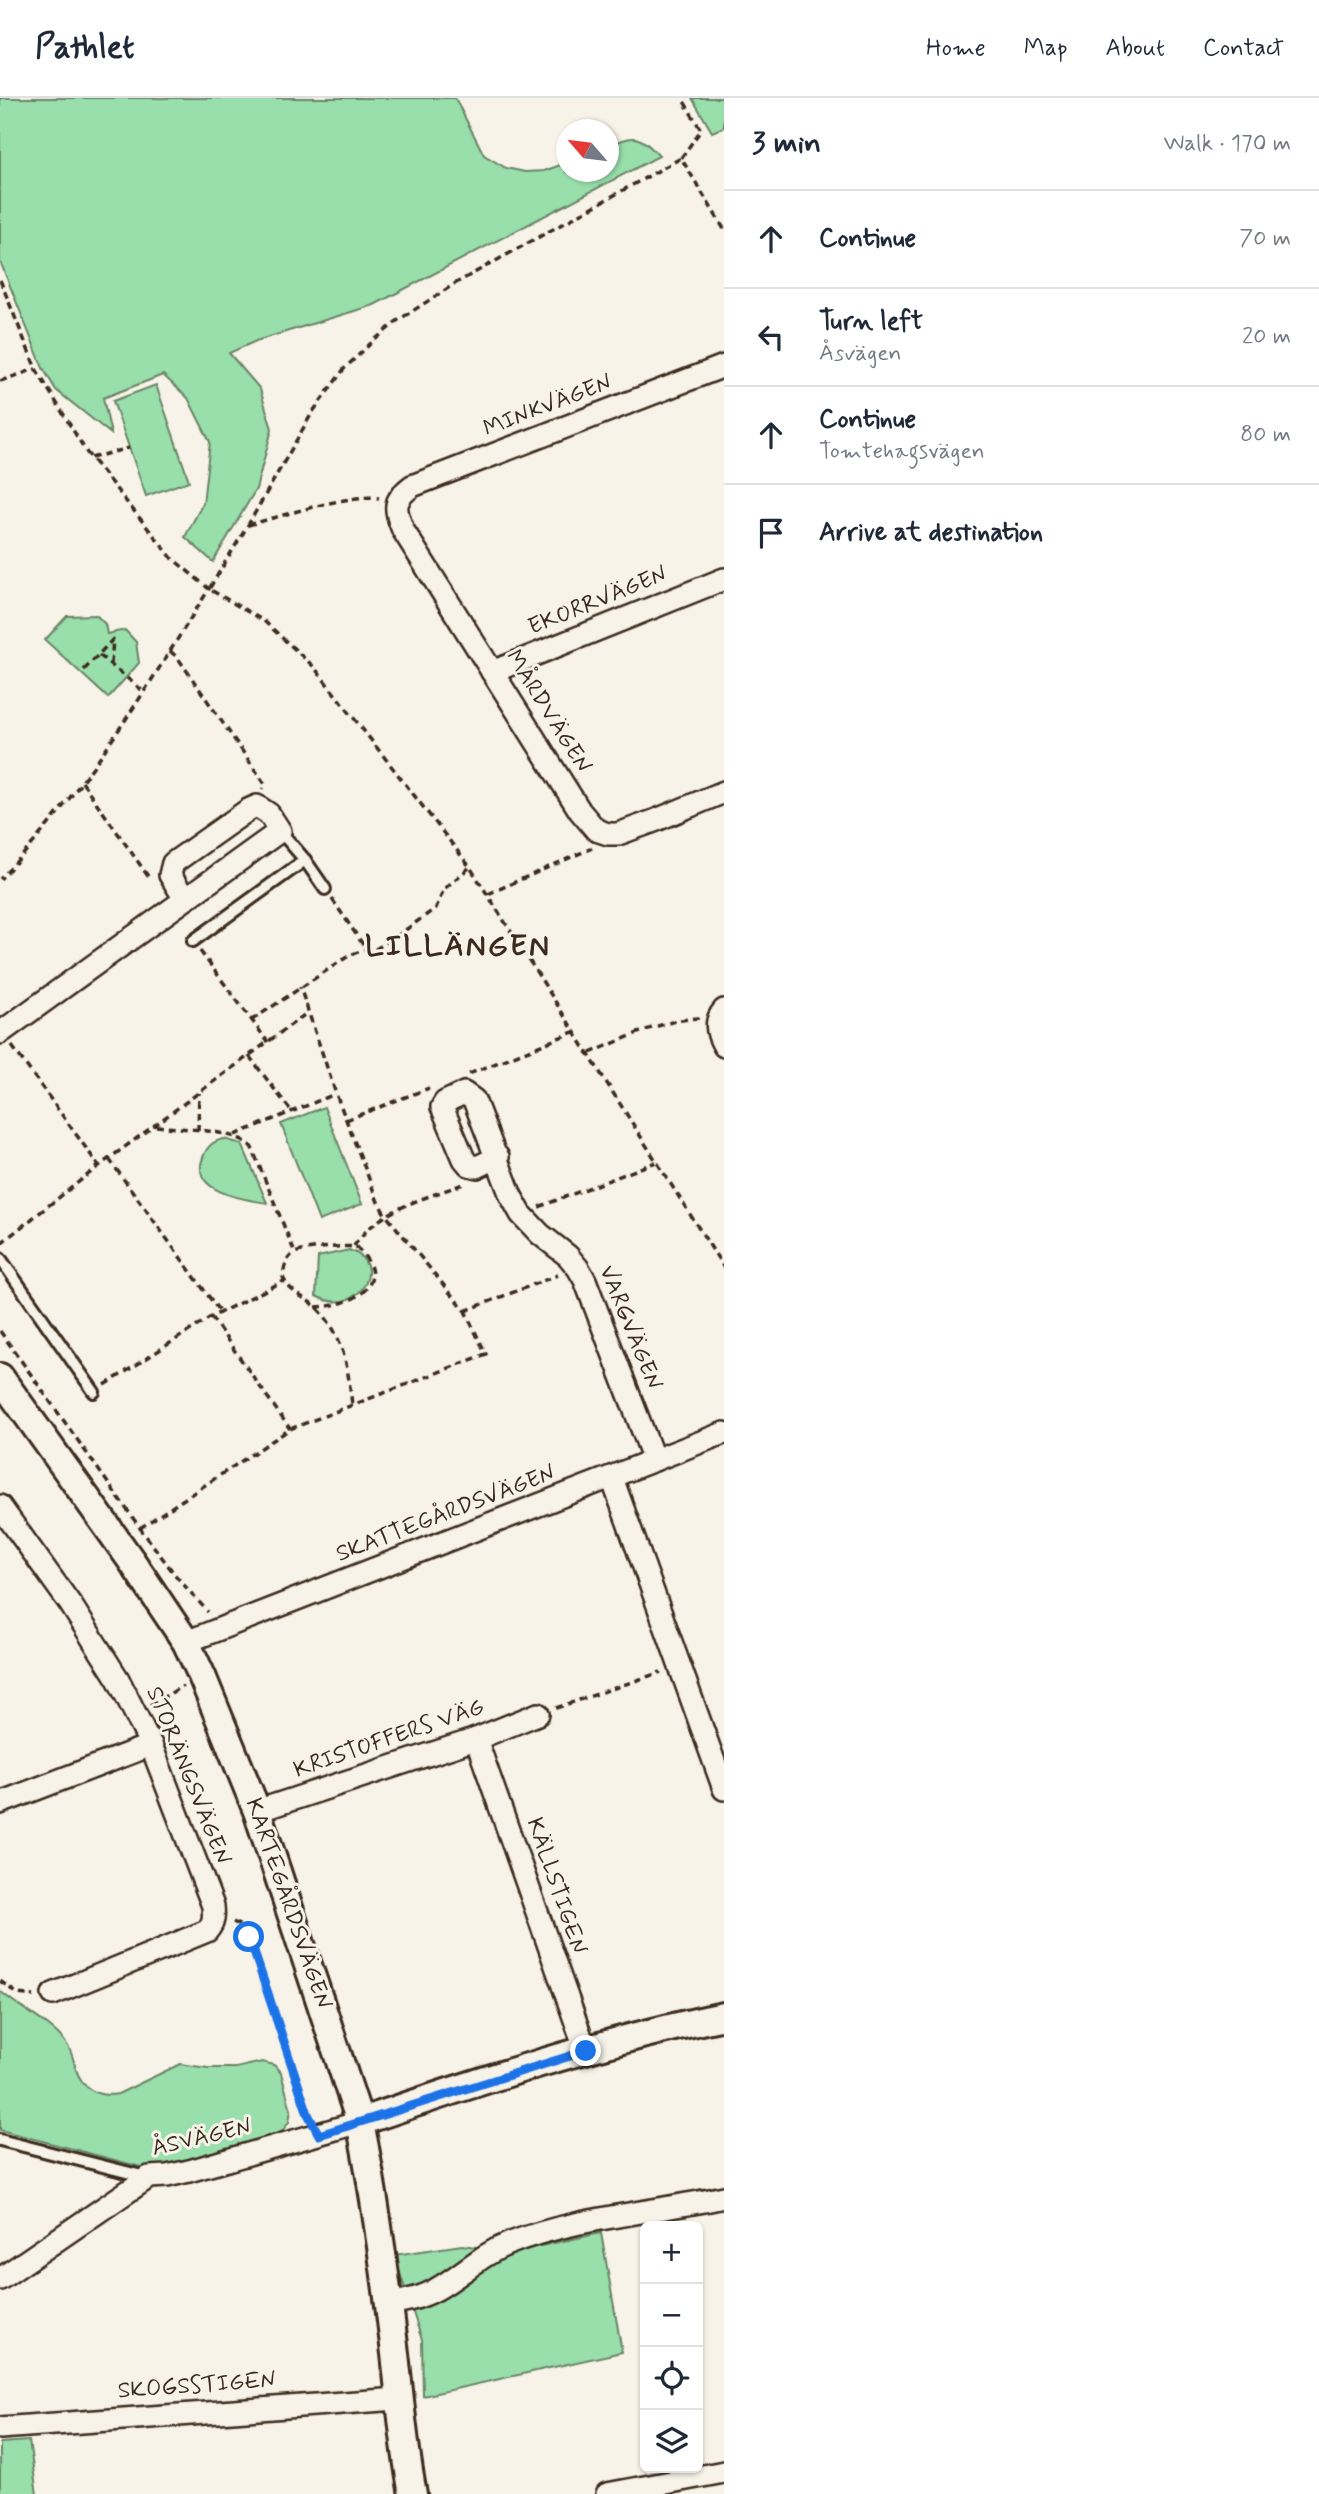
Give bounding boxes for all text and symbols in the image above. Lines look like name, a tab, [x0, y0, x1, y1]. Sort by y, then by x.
text: Pathlet	[35, 26, 135, 70]
text: Home	[926, 33, 986, 64]
text: Map	[1024, 33, 1068, 64]
text: About	[1106, 33, 1165, 64]
text: Contact	[1203, 33, 1284, 64]
north arrow	[556, 119, 619, 182]
text: 3 min	[752, 124, 821, 163]
text: Walk · 170 m	[1163, 129, 1291, 159]
icon: ahead	[752, 220, 790, 258]
text: Continue	[819, 222, 916, 256]
text: 70 m	[1239, 224, 1291, 254]
text: Turn left	[819, 305, 923, 339]
icon: left	[752, 318, 790, 356]
text: 20 m	[1242, 322, 1291, 352]
text: Åsvägen	[819, 339, 901, 369]
street label: MINKVÄGEN	[479, 368, 617, 444]
text: Continue	[819, 403, 916, 437]
icon: ahead	[752, 416, 790, 454]
text: 80 m	[1240, 420, 1291, 450]
text: Tomtehagsvägen	[819, 437, 985, 467]
icon: arrive	[752, 514, 790, 552]
text: Arrive at destination	[819, 516, 1043, 550]
street label: EKORRVÄGEN	[524, 559, 672, 643]
street label: MÅRDVÄGEN	[498, 644, 598, 780]
district label: LILLÄNGEN	[365, 927, 551, 966]
street label: VARGVÄGEN	[591, 1261, 669, 1395]
street label: SKATTEGÅRDSVÄGEN	[332, 1458, 560, 1570]
street label: STORÄNGSVÄGEN	[138, 1682, 238, 1870]
street label: KRISTOFFERS VÄG	[290, 1692, 488, 1786]
street label: KARTEGÅRDSVÄGEN	[238, 1794, 338, 2014]
street label: KÄLLSTIGEN	[519, 1814, 593, 1958]
route start	[233, 1921, 264, 1952]
route end	[570, 2035, 601, 2066]
street label: ÅSVÄGEN	[149, 2112, 255, 2164]
map controls	[640, 2221, 703, 2473]
button: +	[640, 2221, 703, 2284]
button: −	[640, 2284, 703, 2347]
button: locate	[640, 2347, 703, 2410]
street label: SKOGSSTIGEN	[117, 2365, 277, 2407]
button: layers	[640, 2410, 703, 2473]

